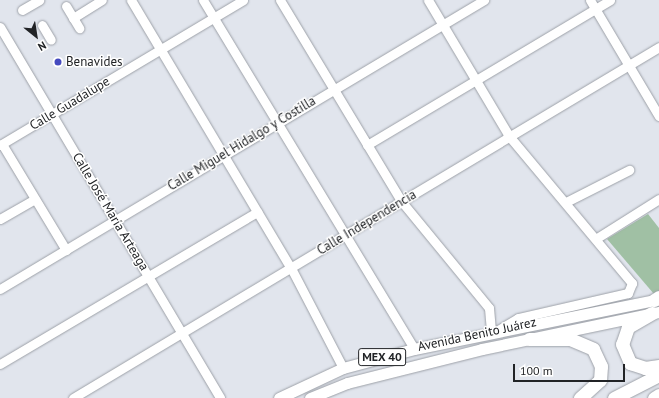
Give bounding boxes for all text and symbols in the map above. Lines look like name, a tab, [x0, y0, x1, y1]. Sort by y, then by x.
north arrow	[16, 16, 56, 56]
text: N	[35, 39, 49, 54]
place label: Benavides	[66, 54, 123, 70]
marker: Benavides	[53, 57, 63, 67]
street label: Calle Guadalupe	[27, 74, 113, 134]
street label: Calle Miguel Hidalgo y Costilla	[165, 93, 319, 195]
street label: Calle José María Arteaga	[68, 150, 152, 274]
street label: Calle Independencia	[315, 187, 419, 259]
street label: Avenida Benito Juárez	[416, 315, 538, 355]
road number: MEX 40	[357, 347, 407, 367]
scale bar	[515, 356, 627, 382]
text: 100 m	[520, 363, 553, 378]

